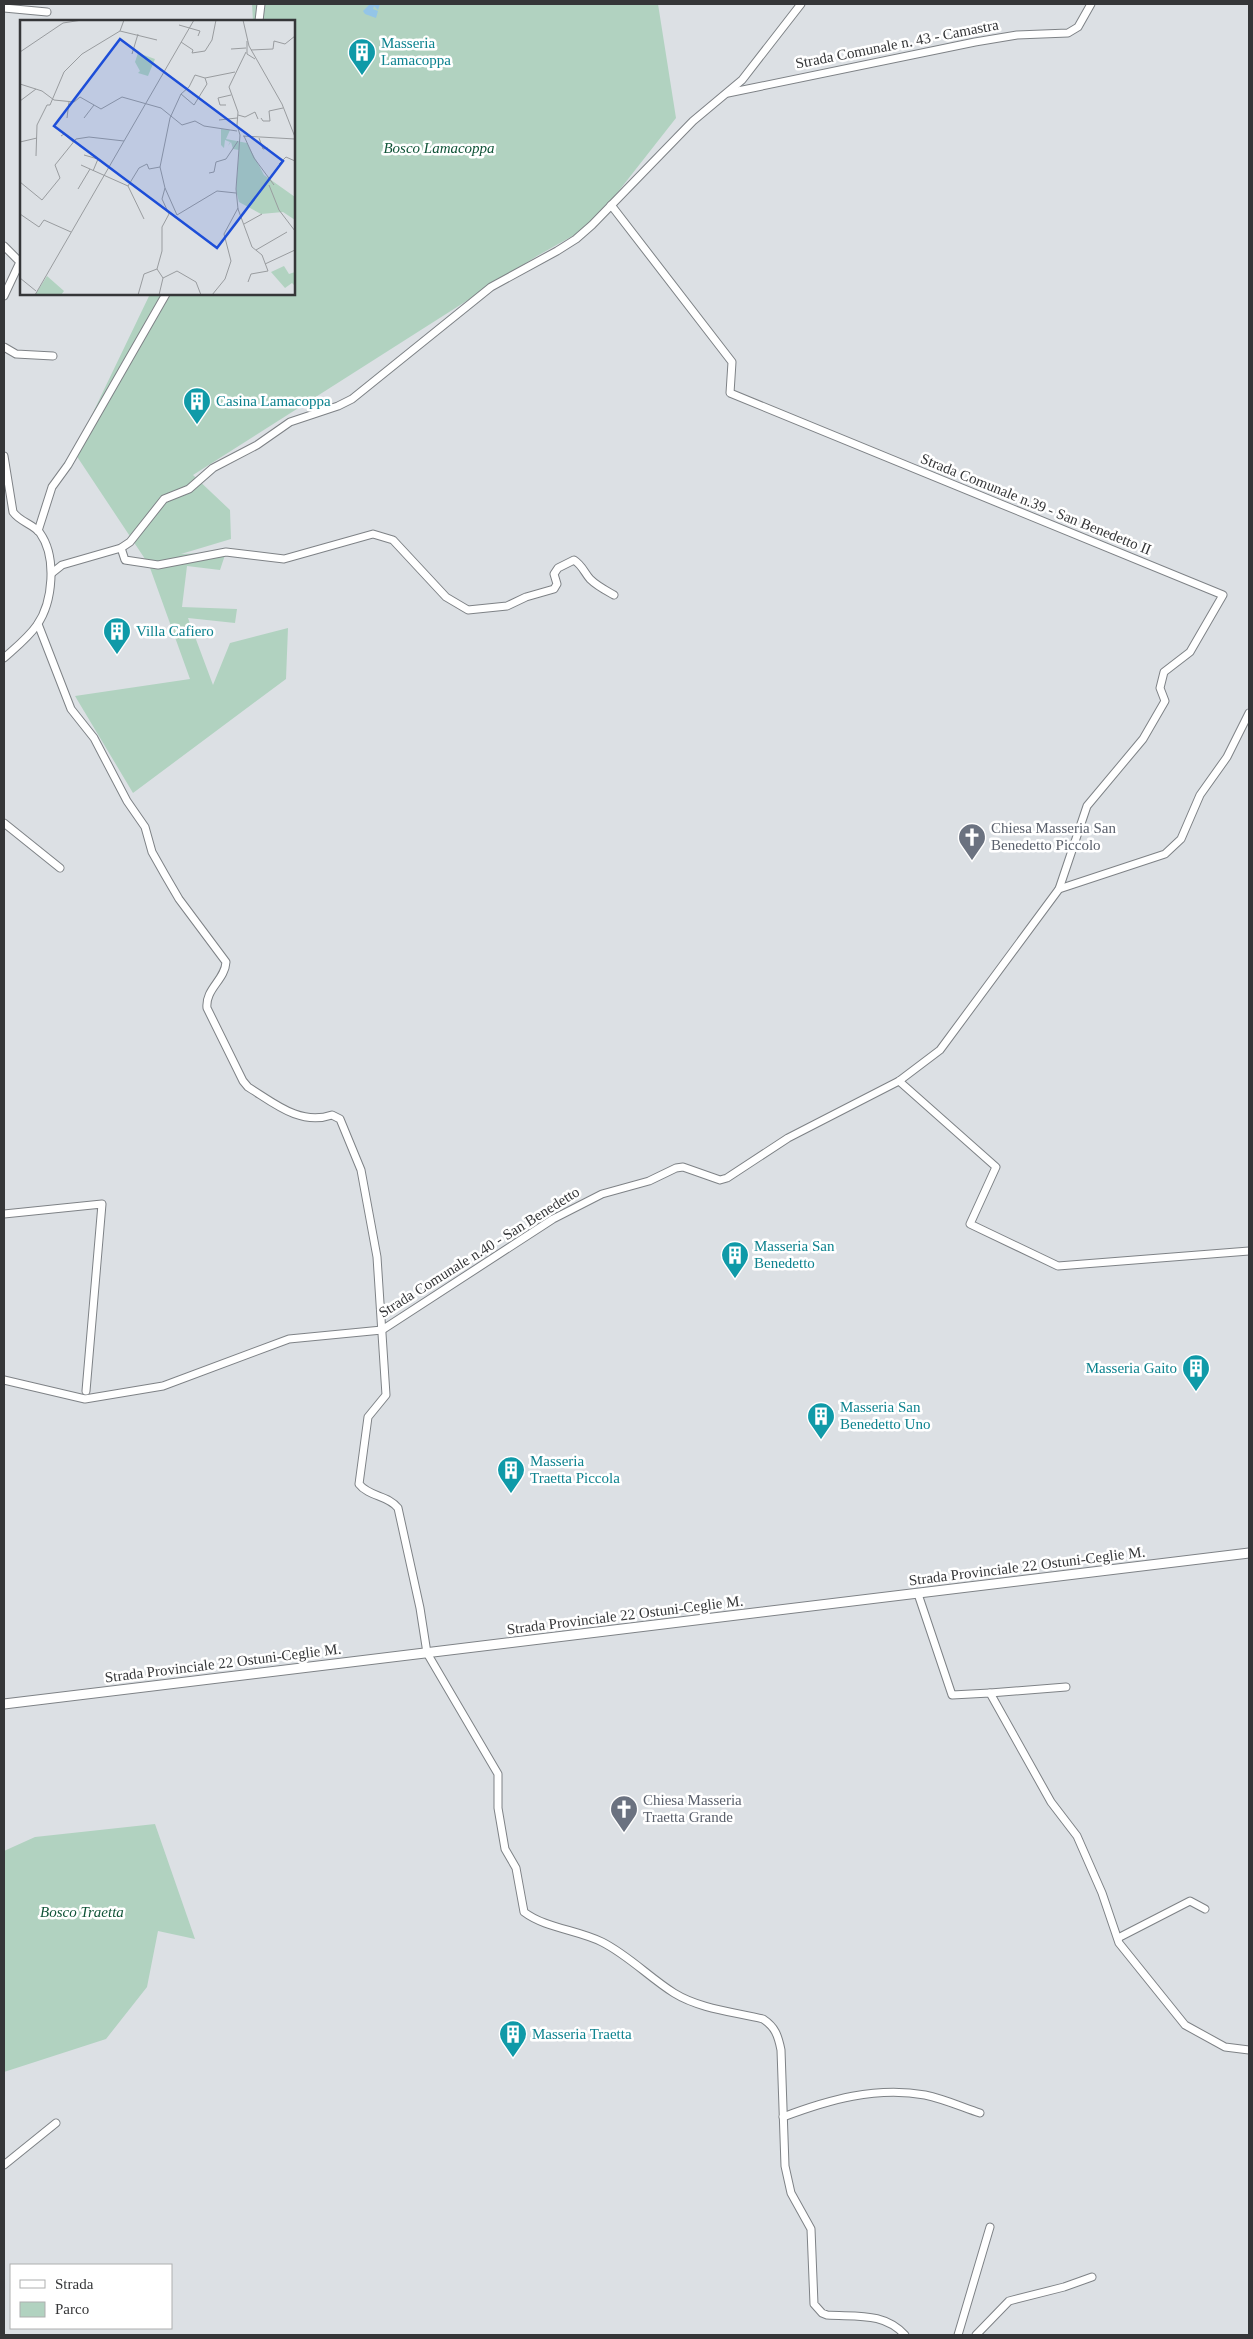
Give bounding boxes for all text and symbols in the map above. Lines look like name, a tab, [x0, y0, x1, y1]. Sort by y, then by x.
street label: Strada Comunale n. 43 - Camastra	[794, 16, 1000, 72]
inset map	[20, 20, 295, 295]
place label: Masseria Lamacoppa	[381, 35, 451, 68]
building icon: Masseria Lamacoppa	[347, 37, 377, 76]
park label: Bosco Lamacoppa	[383, 140, 495, 156]
building icon: Casina Lamacoppa	[182, 386, 212, 425]
place label: Casina Lamacoppa	[216, 393, 331, 409]
street label: Strada Comunale n.39 - San Benedetto II	[918, 450, 1154, 558]
building icon: Villa Cafiero	[102, 616, 132, 655]
place label: Villa Cafiero	[136, 623, 214, 639]
place label: Chiesa Masseria San Benedetto Piccolo	[991, 820, 1116, 853]
church icon: Chiesa Masseria San Benedetto Piccolo	[957, 822, 987, 861]
street label: Strada Comunale n.40 - San Benedetto	[376, 1183, 582, 1321]
place label: Masseria San Benedetto	[754, 1238, 835, 1271]
building icon: Masseria San Benedetto	[720, 1240, 750, 1279]
building icon: Masseria Gaito	[1181, 1353, 1211, 1392]
place label: Masseria Gaito	[1086, 1360, 1177, 1376]
place label: Masseria San Benedetto Uno	[840, 1399, 930, 1432]
building icon: Masseria San Benedetto Uno	[806, 1401, 836, 1440]
place label: Masseria Traetta Piccola	[530, 1453, 620, 1486]
building icon: Masseria Traetta Piccola	[496, 1455, 526, 1494]
street label: Strada Provinciale 22 Ostuni-Ceglie M.	[908, 1544, 1146, 1588]
street label: Strada Provinciale 22 Ostuni-Ceglie M.	[506, 1593, 744, 1637]
street label: Strada Provinciale 22 Ostuni-Ceglie M.	[104, 1641, 342, 1685]
place label: Chiesa Masseria Traetta Grande	[643, 1792, 742, 1825]
church icon: Chiesa Masseria Traetta Grande	[609, 1794, 639, 1833]
park label: Bosco Traetta	[40, 1904, 124, 1920]
building icon: Masseria Traetta	[498, 2019, 528, 2058]
place label: Masseria Traetta	[532, 2026, 632, 2042]
legend	[10, 2264, 172, 2329]
text: Strada	[55, 2276, 94, 2292]
text: Parco	[55, 2301, 89, 2317]

